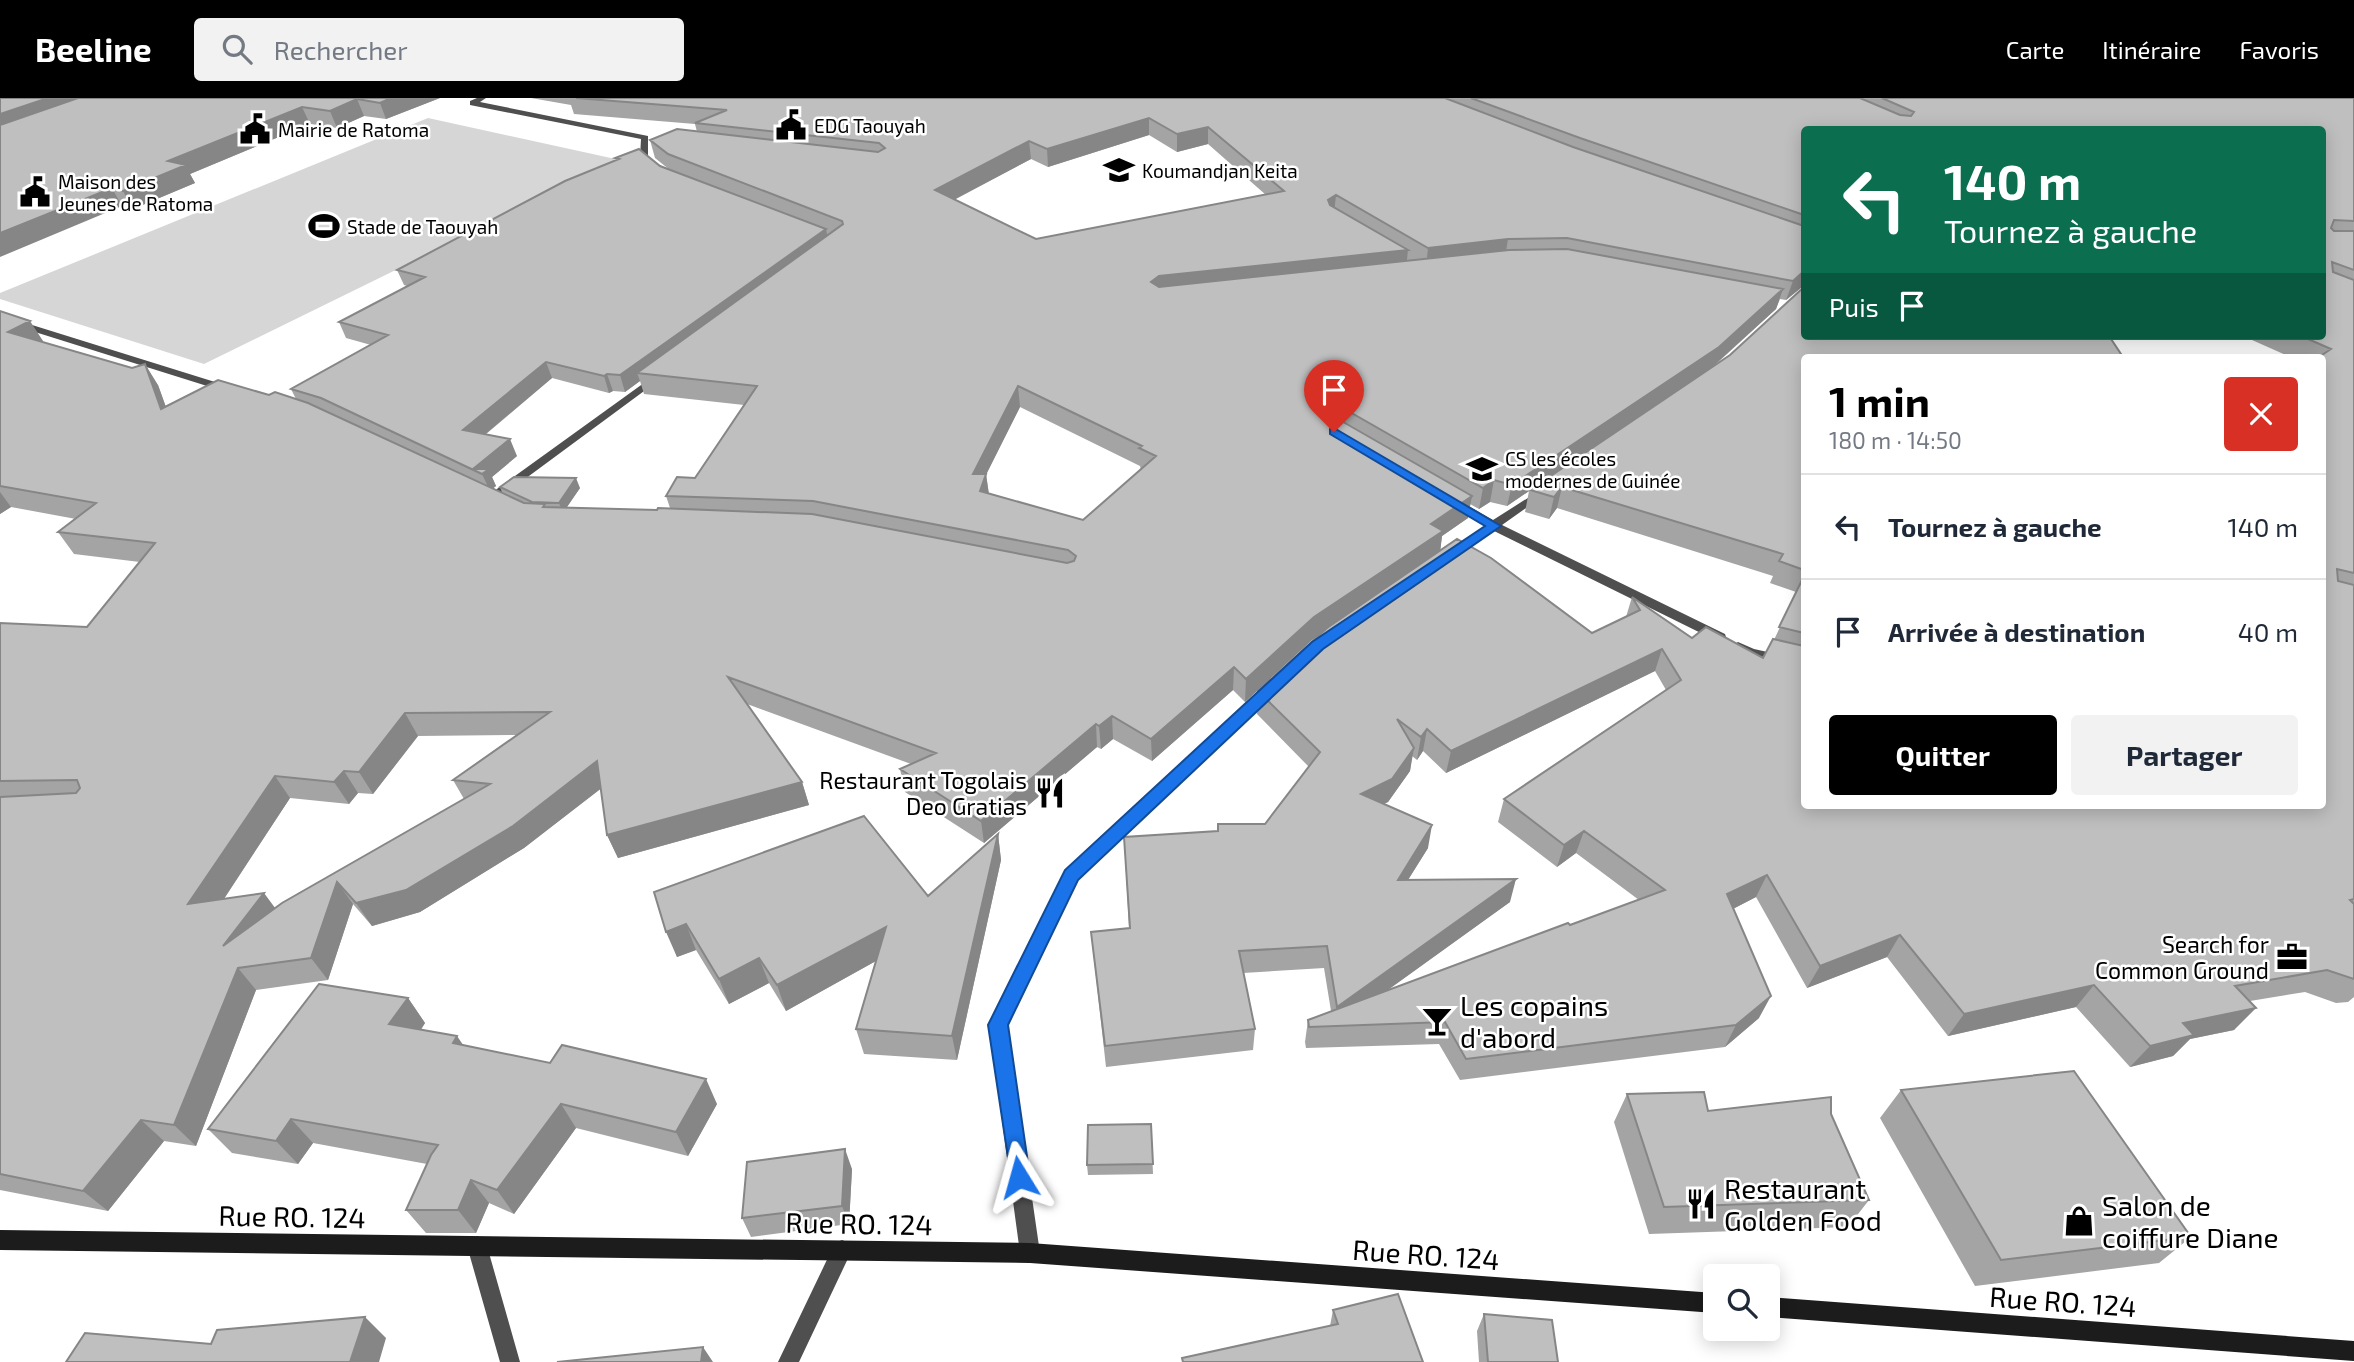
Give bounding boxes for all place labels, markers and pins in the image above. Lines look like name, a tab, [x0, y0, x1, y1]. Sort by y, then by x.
public building icon: EDG Taouyah	[774, 108, 808, 142]
public building icon: Mairie de Ratoma	[238, 112, 272, 146]
place label: EDG Taouyah	[814, 114, 926, 137]
place label: Mairie de Ratoma	[278, 118, 429, 141]
school or university icon: Koumandjan Keita	[1102, 153, 1136, 187]
place label: Koumandjan Keita	[1142, 159, 1298, 182]
place label: Maison des Jeunes de Ratoma	[58, 170, 213, 215]
public building icon: Maison des Jeunes de Ratoma	[18, 175, 52, 209]
sports icon: Stade de Taouyah	[307, 209, 341, 243]
place label: Stade de Taouyah	[347, 215, 498, 238]
pin	[1304, 360, 1364, 432]
place label: CS les écoles modernes de Guinée	[1505, 447, 1681, 492]
school or university icon: CS les écoles modernes de Guinée	[1465, 452, 1499, 486]
place label: Restaurant Togolais Deo Gratias	[819, 766, 1027, 820]
restaurant icon: Restaurant Togolais Deo Gratias	[1033, 776, 1067, 810]
place label: Search for Common Ground	[2095, 930, 2269, 984]
office icon: Search for Common Ground	[2275, 940, 2309, 974]
place label: Les copains d'abord	[1460, 988, 1608, 1054]
bar icon: Les copains d'abord	[1420, 1004, 1454, 1038]
place label: Restaurant Golden Food	[1724, 1171, 1882, 1237]
restaurant icon: Restaurant Golden Food	[1684, 1187, 1718, 1221]
place label: Salon de coiffure Diane	[2102, 1188, 2279, 1254]
shop icon: Salon de coiffure Diane	[2062, 1204, 2096, 1238]

